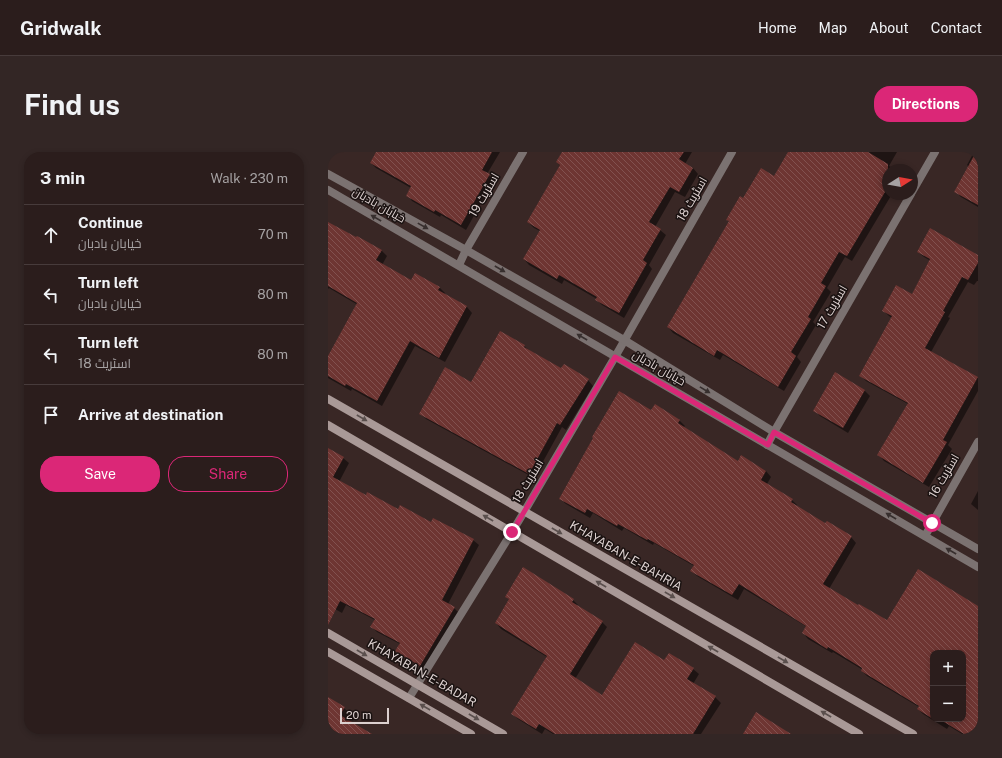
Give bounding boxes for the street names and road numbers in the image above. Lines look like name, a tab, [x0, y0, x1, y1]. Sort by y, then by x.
street label: اسٹریٹ 19	[466, 170, 502, 220]
street label: اسٹریٹ 18	[674, 174, 710, 224]
street label: خیابان بادبان	[350, 184, 408, 226]
street label: اسٹریٹ 17	[814, 283, 850, 331]
street label: خیابان بادبان	[630, 347, 688, 389]
street label: اسٹریٹ 16	[926, 451, 962, 501]
street label: اسٹریٹ 18	[509, 456, 547, 506]
street label: KHAYABAN-E-BAHRIA	[567, 518, 685, 594]
street label: KHAYABAN-E-BADAR	[365, 636, 479, 710]

